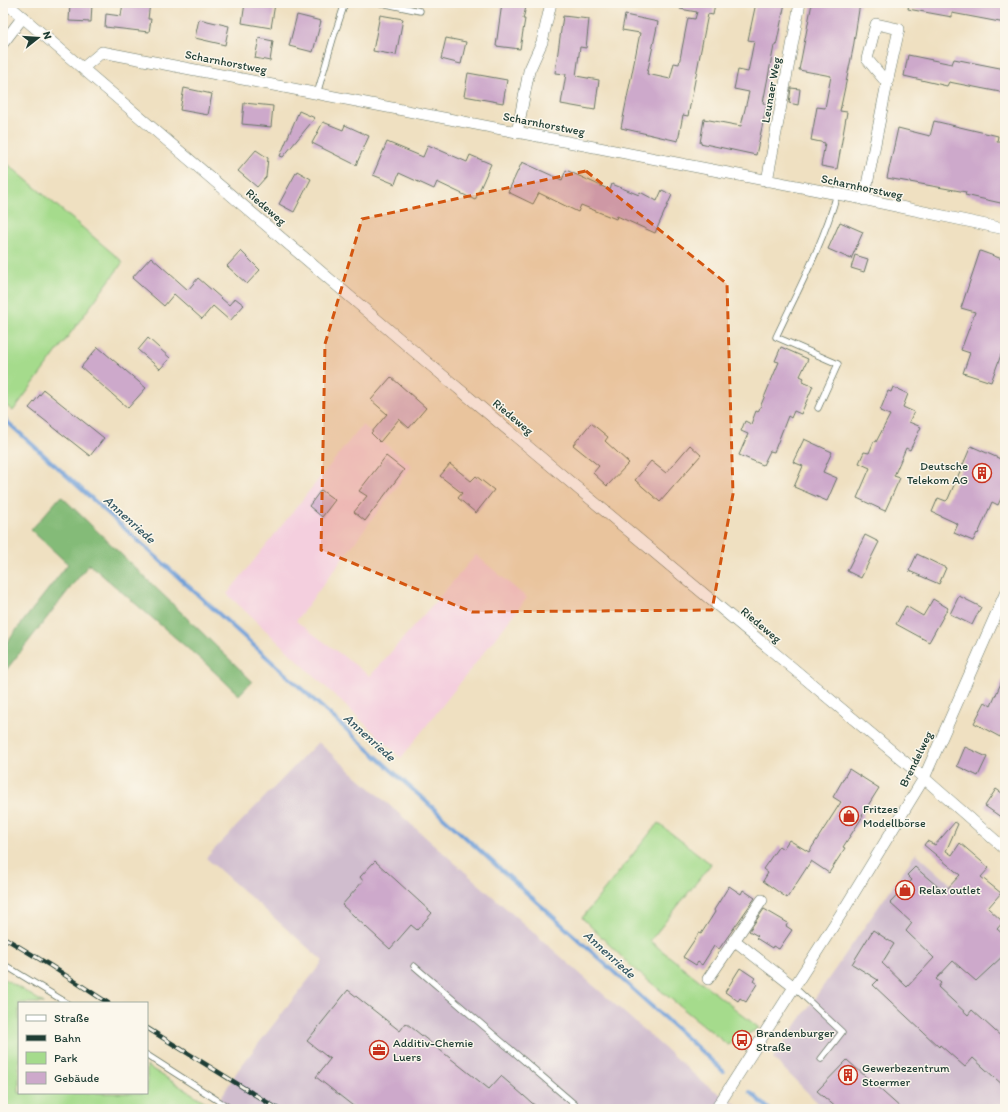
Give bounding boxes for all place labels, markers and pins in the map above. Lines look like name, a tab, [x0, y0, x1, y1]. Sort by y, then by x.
place label: Deutsche Telekom AG	[907, 459, 968, 487]
building icon: Deutsche Telekom AG	[971, 462, 993, 484]
place label: Fritzes Modellbörse	[863, 802, 926, 830]
shop icon: Fritzes Modellbörse	[838, 805, 860, 827]
shop icon: Relax outlet	[894, 879, 916, 901]
place label: Relax outlet	[919, 883, 981, 897]
place label: Brandenburger Straße	[756, 1026, 835, 1054]
bus stop icon: Brandenburger Straße	[731, 1029, 753, 1051]
place label: Additiv-Chemie Luers	[393, 1036, 474, 1064]
office icon: Additiv-Chemie Luers	[368, 1039, 390, 1061]
place label: Gewerbezentrum Stoermer	[862, 1061, 950, 1089]
building icon: Gewerbezentrum Stoermer	[837, 1064, 859, 1086]

